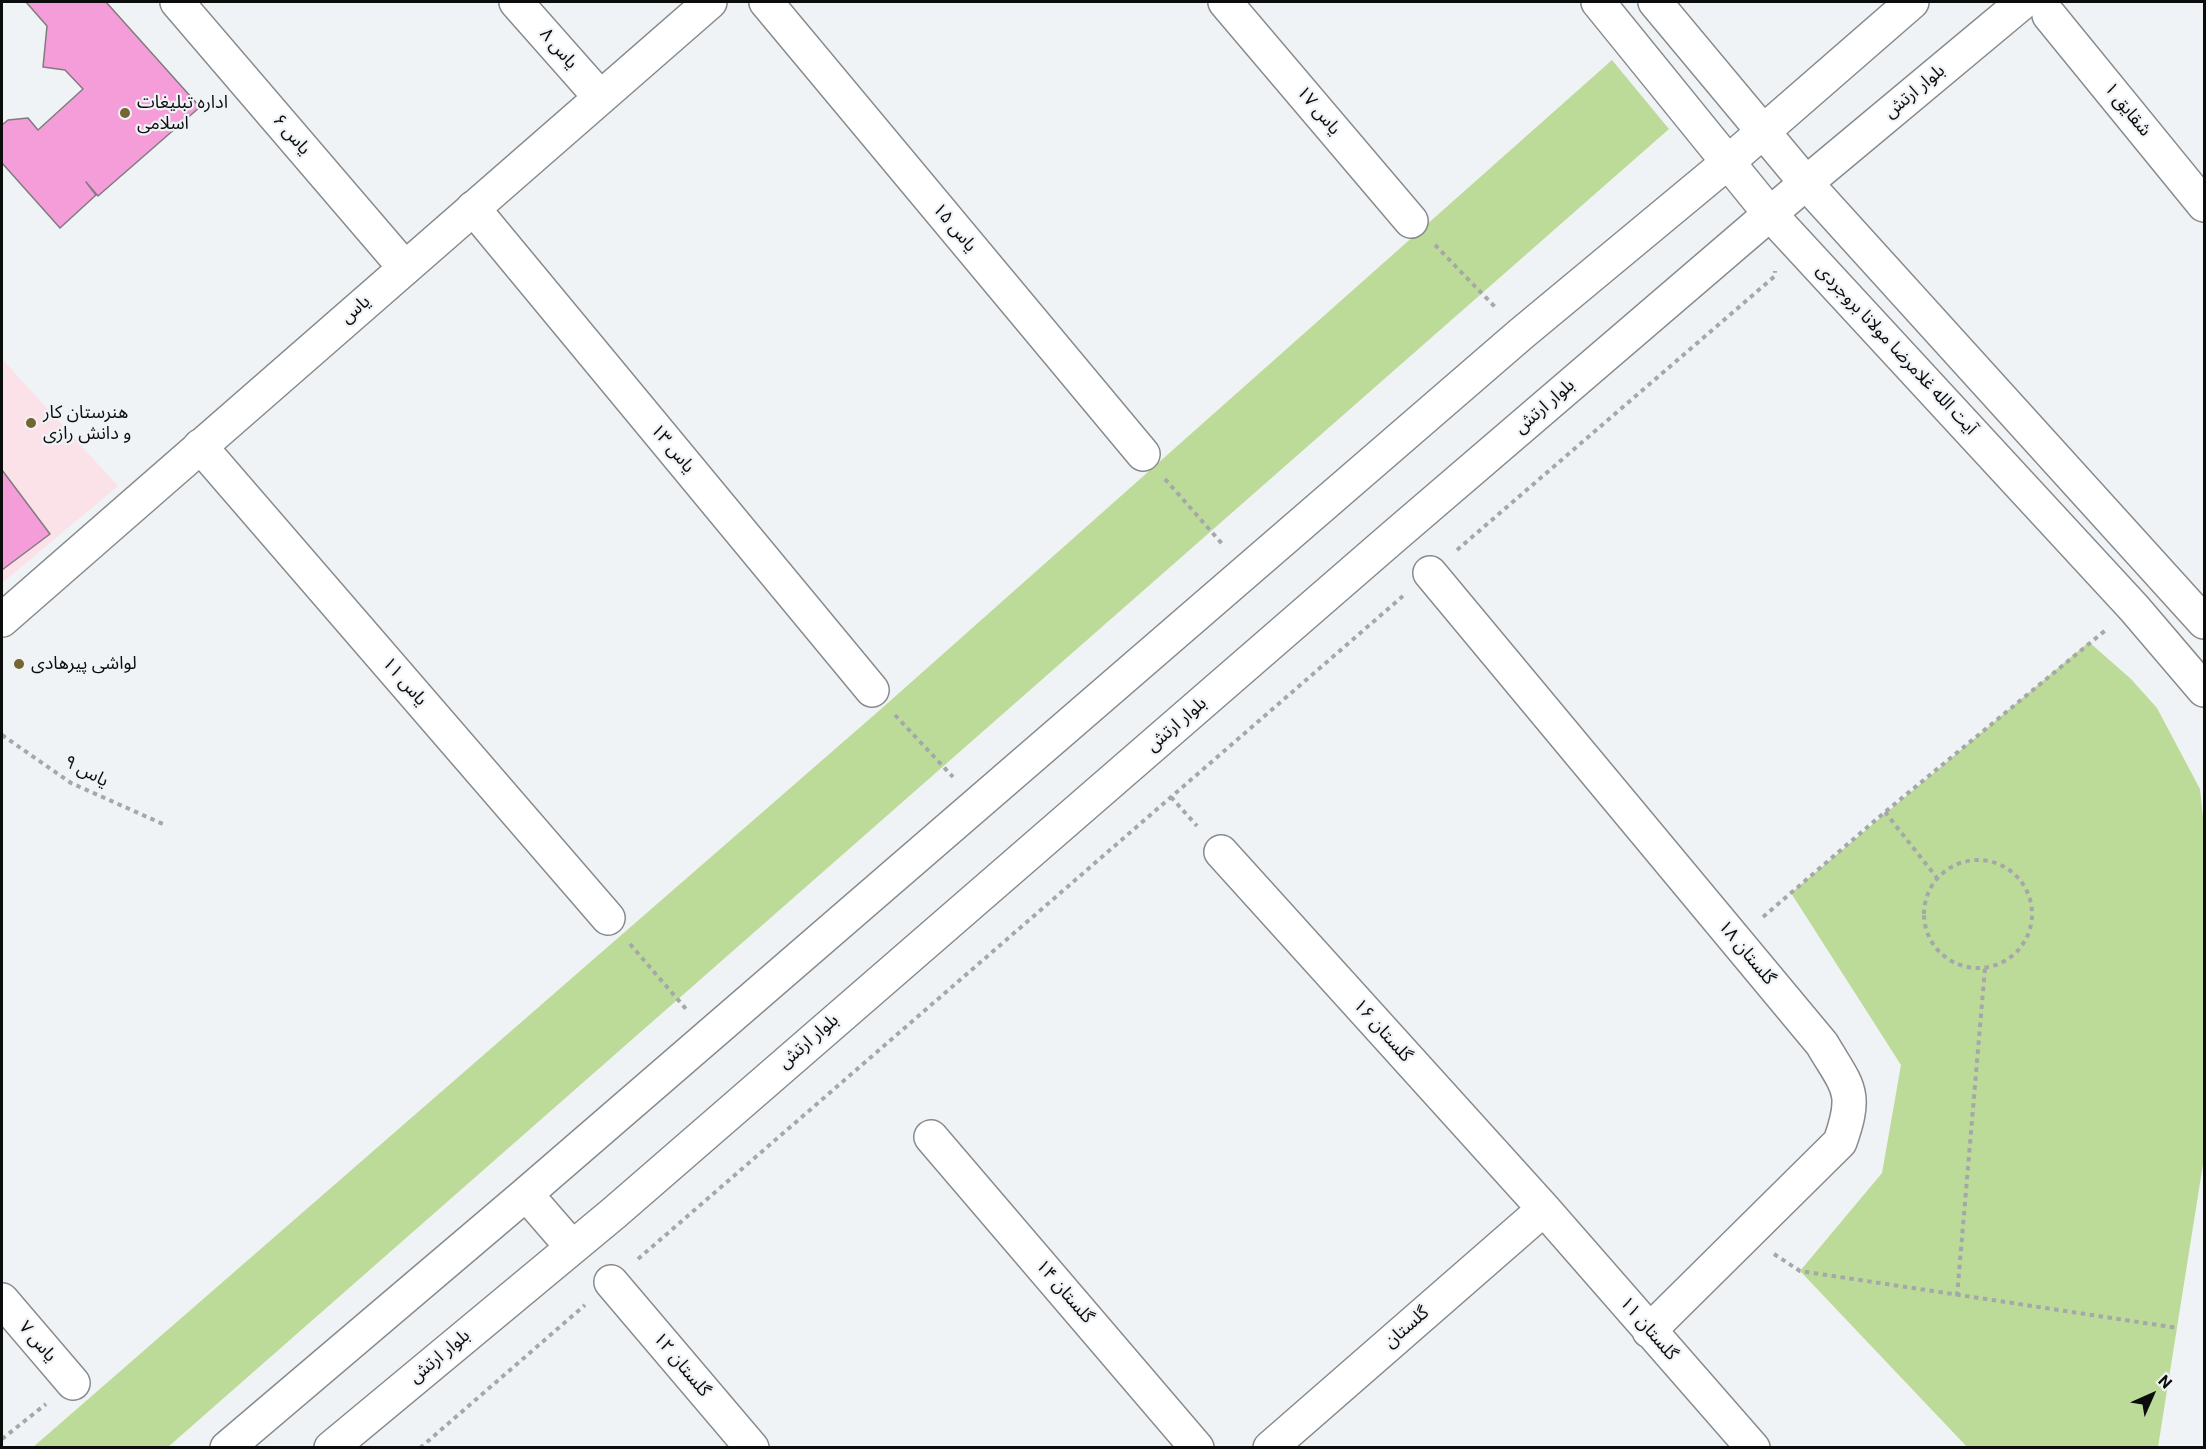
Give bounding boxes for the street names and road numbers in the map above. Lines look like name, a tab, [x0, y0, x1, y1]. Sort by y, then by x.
street label: یاس ۸	[534, 24, 582, 74]
street label: بلوار ارتش	[1880, 60, 1950, 124]
street label: شقایق ۱	[2099, 79, 2155, 141]
street label: یاس ۱۷	[1291, 82, 1345, 140]
street label: یاس ۶	[267, 110, 315, 160]
street label: یاس ۱۵	[927, 199, 981, 257]
street label: آیت الله غلامرضا مولانا بروجردی	[1811, 260, 1981, 440]
street label: یاس	[337, 291, 375, 329]
street label: بلوار ارتش	[1510, 375, 1580, 439]
street label: یاس ۱۳	[645, 420, 699, 478]
street label: یاس ۱۱	[377, 653, 431, 711]
street label: بلوار ارتش	[1142, 693, 1212, 757]
street label: یاس ۹	[60, 751, 112, 793]
street label: گلستان ۱۸	[1713, 916, 1779, 990]
street label: گلستان ۱۶	[1348, 995, 1416, 1067]
street label: بلوار ارتش	[774, 1010, 844, 1074]
street label: گلستان ۱۴	[1030, 1256, 1098, 1328]
street label: گلستان ۱۱	[1614, 1293, 1682, 1365]
street label: گلستان	[1380, 1303, 1434, 1353]
street label: یاس ۷	[13, 1317, 61, 1367]
street label: بلوار ارتش	[405, 1325, 475, 1389]
street label: گلستان ۱۲	[648, 1328, 714, 1402]

